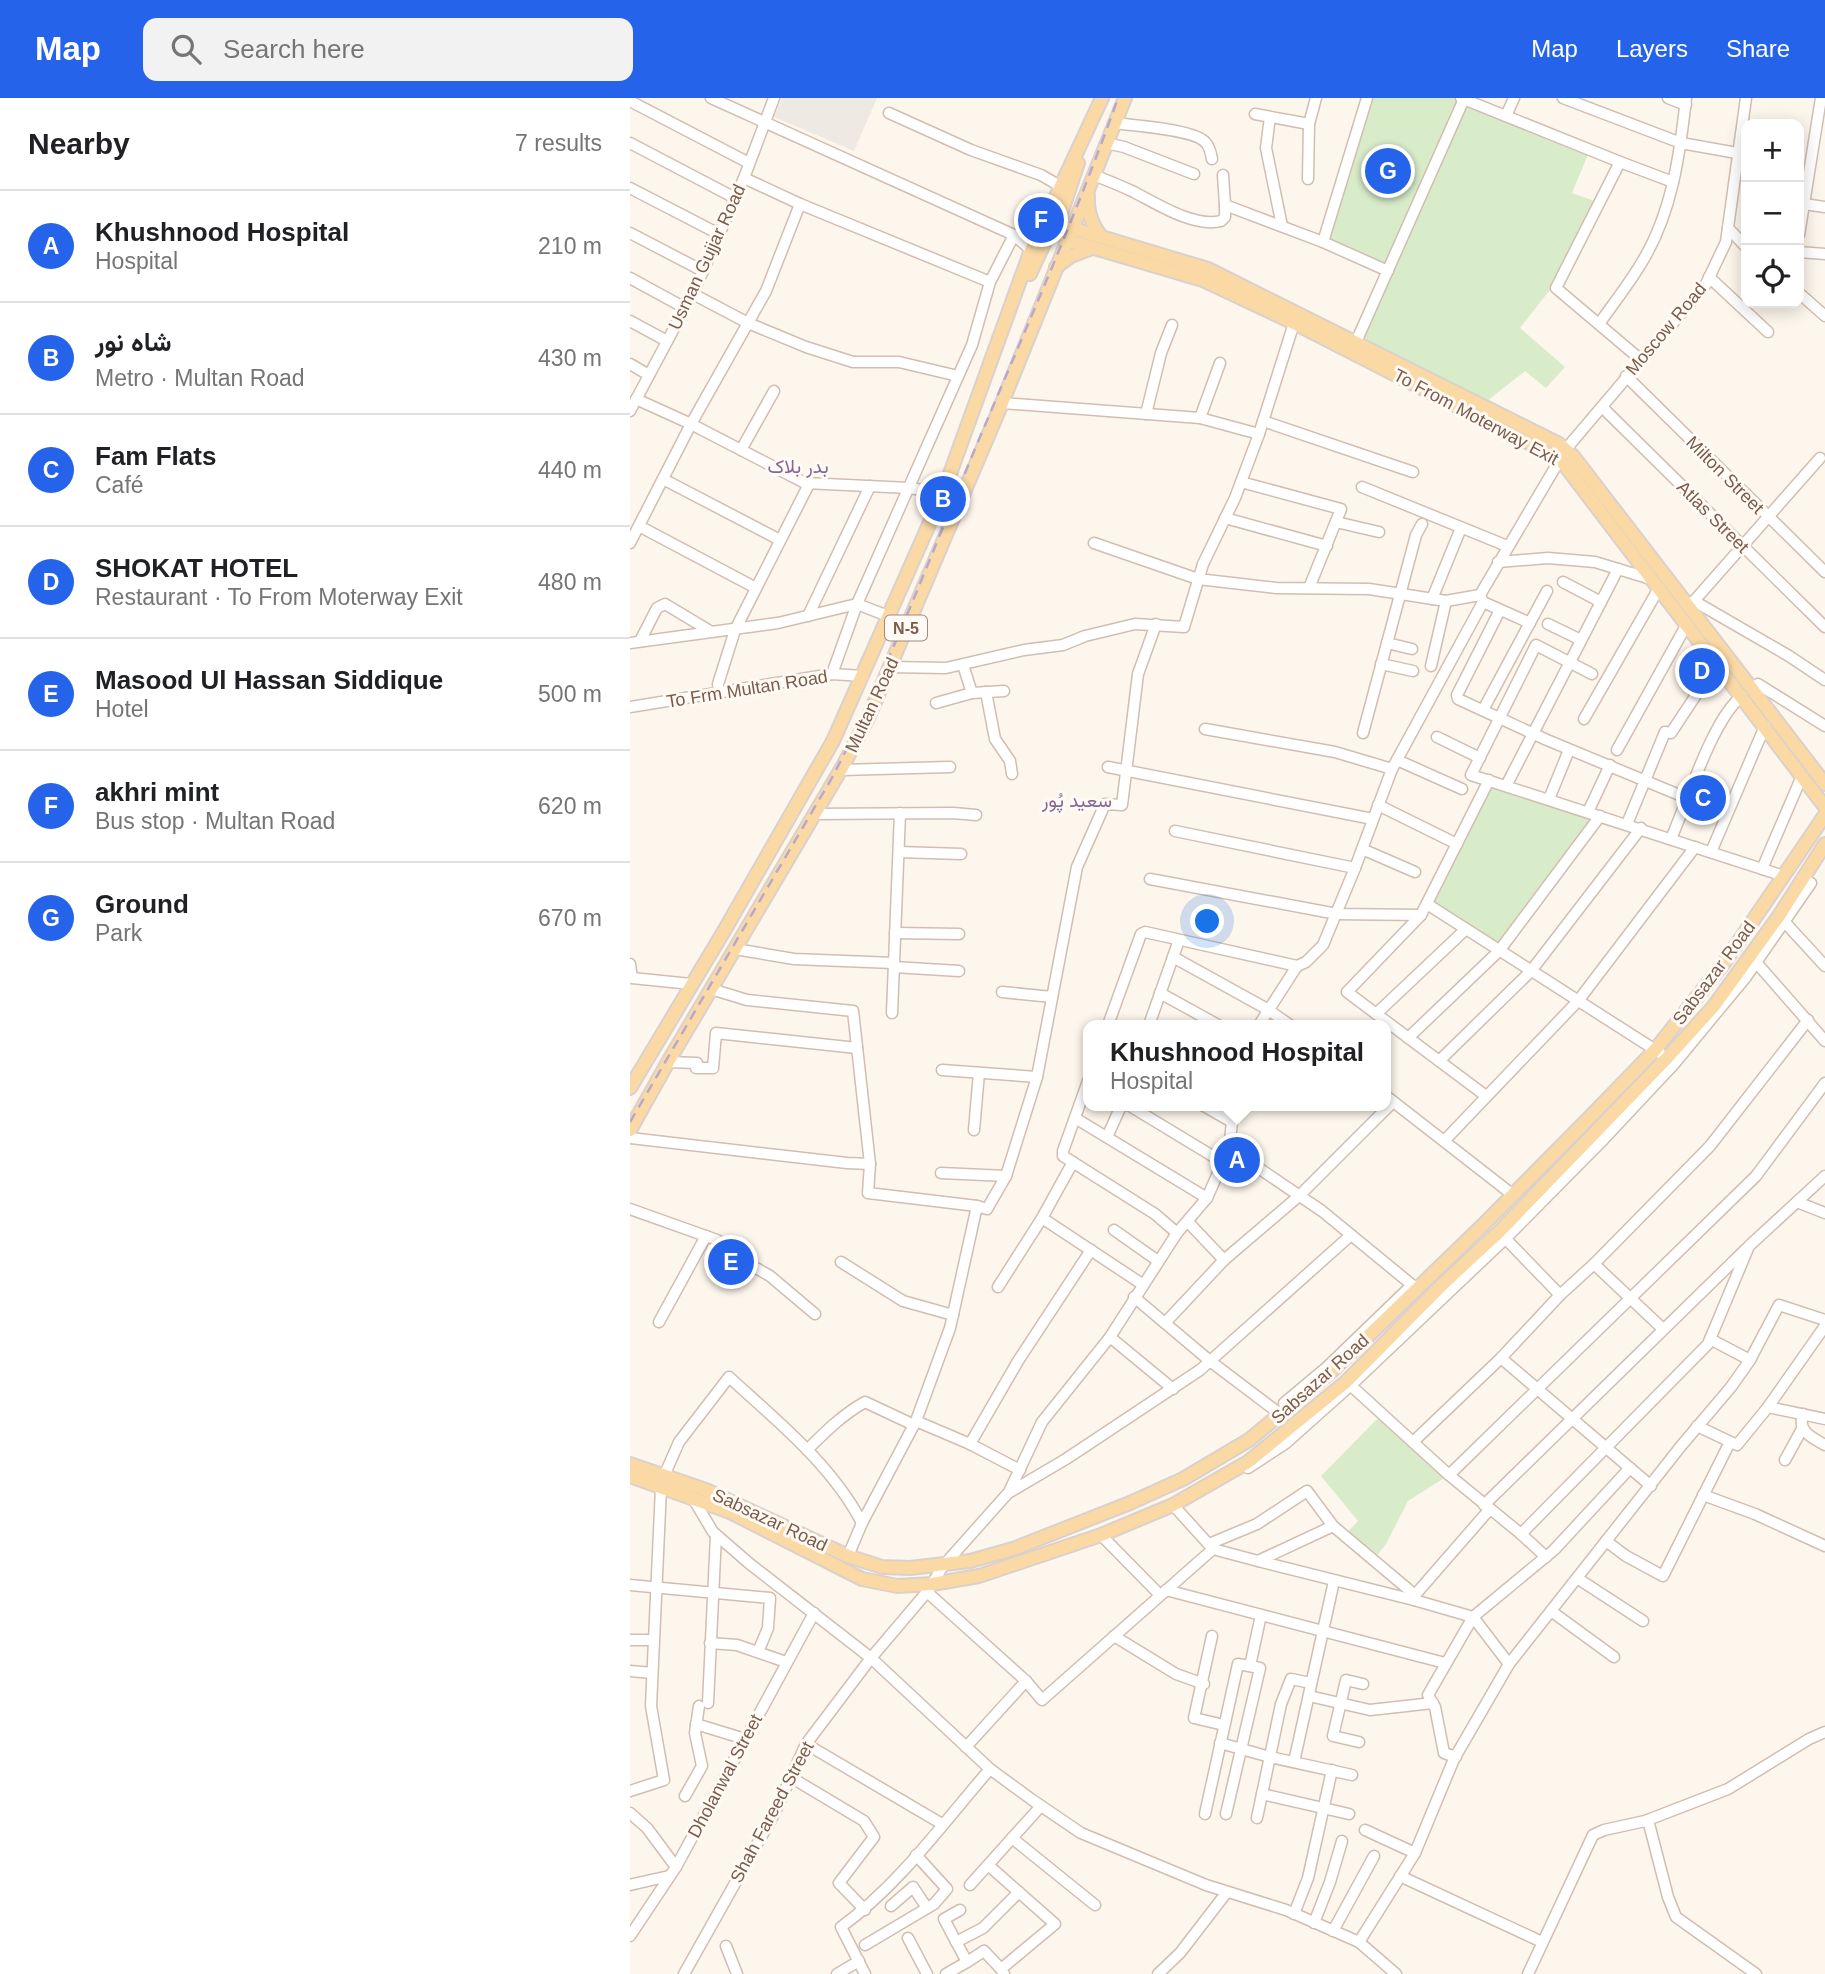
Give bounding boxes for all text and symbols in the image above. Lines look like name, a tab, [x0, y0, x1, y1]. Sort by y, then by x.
search box	[143, 18, 633, 81]
text: Map	[35, 30, 101, 67]
icon: search	[167, 30, 205, 68]
text: Search here	[223, 34, 365, 64]
text: Map	[1531, 35, 1578, 62]
text: Layers	[1616, 35, 1688, 62]
text: Share	[1726, 35, 1790, 62]
map controls	[1741, 119, 1804, 308]
button: +	[1741, 119, 1804, 182]
text: Nearby	[28, 127, 130, 160]
text: 7 results	[515, 130, 602, 156]
pin: G	[1365, 145, 1411, 197]
street label: Usman Gujjar Road	[665, 181, 749, 333]
button: −	[1741, 182, 1804, 245]
pin: F	[1018, 194, 1064, 246]
text: Khushnood Hospital	[95, 217, 349, 247]
text: A	[43, 233, 59, 259]
text: 210 m	[538, 233, 602, 259]
button: locate	[1741, 245, 1804, 308]
text: Hospital	[95, 248, 178, 274]
street label: Moscow Road	[1622, 279, 1710, 379]
text: شاہ نور	[95, 327, 172, 357]
text: B	[43, 345, 59, 371]
text: 430 m	[538, 345, 602, 371]
text: Metro · Multan Road	[95, 365, 305, 391]
street label: To From Moterway Exit	[1390, 365, 1562, 469]
street label: Milton Street	[1682, 432, 1768, 518]
text: Fam Flats	[95, 441, 216, 471]
district label: بدر بلاک	[767, 456, 829, 478]
text: C	[43, 457, 59, 483]
text: 440 m	[538, 457, 602, 483]
text: Café	[95, 472, 144, 498]
pin: B	[920, 473, 966, 525]
street label: Atlas Street	[1673, 477, 1753, 557]
text: SHOKAT HOTEL	[95, 553, 298, 583]
text: D	[43, 569, 59, 595]
text: 480 m	[538, 569, 602, 595]
text: Restaurant · To From Moterway Exit	[95, 584, 463, 610]
road number: N-5	[885, 615, 927, 640]
pin: D	[1679, 645, 1725, 697]
street label: Multan Road	[841, 655, 903, 755]
text: Masood Ul Hassan Siddique	[95, 665, 443, 695]
street label: To Frm Multan Road	[665, 666, 829, 712]
text: E	[43, 681, 59, 707]
text: 500 m	[538, 681, 602, 707]
text: Hotel	[95, 696, 149, 722]
pin: C	[1680, 772, 1726, 824]
text: akhri mint	[95, 777, 219, 807]
district label: سعید پُور	[1041, 790, 1112, 814]
text: F	[44, 793, 58, 819]
text: 620 m	[538, 793, 602, 819]
text: Bus stop · Multan Road	[95, 808, 335, 834]
text: Ground	[95, 889, 189, 919]
your location	[1190, 904, 1224, 938]
text: G	[42, 905, 60, 931]
text: 670 m	[538, 905, 602, 931]
street label: Sabsazar Road	[1669, 917, 1759, 1029]
text: Park	[95, 920, 142, 946]
popup	[1083, 1020, 1391, 1111]
text: Khushnood Hospital	[1110, 1037, 1364, 1067]
text: Hospital	[1110, 1068, 1193, 1094]
pin: A	[1214, 1134, 1260, 1186]
pin: E	[708, 1236, 754, 1288]
street label: Sabsazar Road	[1267, 1330, 1373, 1428]
street label: Sabsazar Road	[710, 1485, 830, 1555]
street label: Dholanwal Street	[684, 1711, 766, 1841]
street label: Shah Fareed Street	[726, 1738, 818, 1886]

